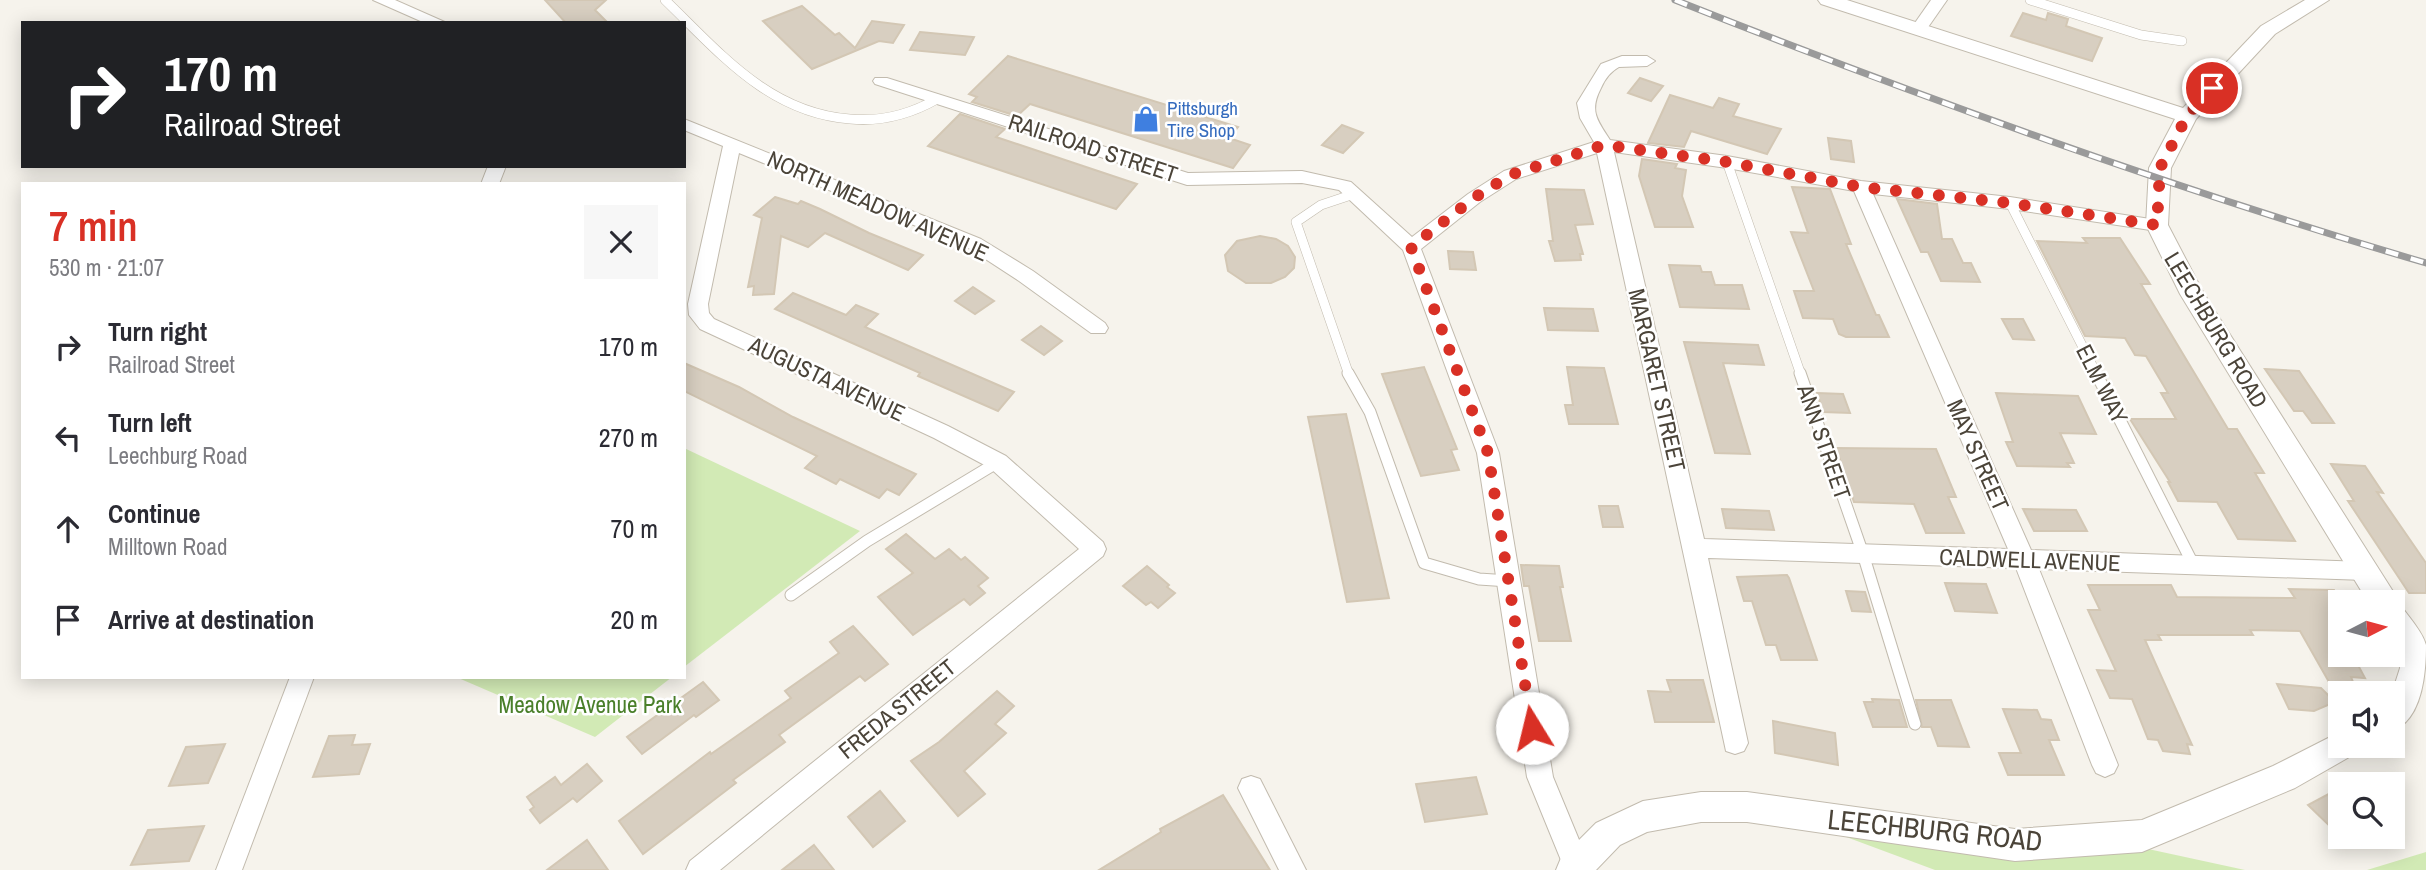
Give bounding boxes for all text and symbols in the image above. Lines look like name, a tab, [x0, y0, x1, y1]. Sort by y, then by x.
text: 170 m	[164, 40, 278, 106]
icon: right	[49, 49, 140, 140]
pin	[2182, 58, 2242, 118]
icon: arrive	[2193, 69, 2231, 107]
place label: Pittsburgh Tire Shop	[1167, 95, 1238, 143]
text: Railroad Street	[164, 103, 340, 146]
shop icon: Pittsburgh Tire Shop	[1131, 104, 1161, 134]
street label: RAILROAD STREET	[1005, 106, 1182, 190]
street label: NORTH MEADOW AVENUE	[763, 143, 994, 268]
text: 7 min	[49, 198, 138, 254]
button: close	[584, 205, 658, 279]
street label: LEECHBURG ROAD	[2158, 246, 2275, 414]
text: 530 m · 21:07	[49, 252, 164, 283]
street label: MARGARET STREET	[1621, 286, 1694, 475]
text: Turn right	[108, 314, 207, 349]
icon: right	[49, 328, 87, 366]
street label: AUGUSTA AVENUE	[743, 328, 910, 428]
text: 170 m	[599, 329, 658, 364]
street label: ELM WAY	[2069, 339, 2136, 429]
text: Railroad Street	[108, 349, 235, 380]
street label: ANN STREET	[1790, 379, 1859, 504]
street label: MAY STREET	[1940, 394, 2017, 516]
text: Turn left	[108, 405, 192, 440]
icon: left	[49, 419, 87, 457]
text: 270 m	[599, 420, 658, 455]
text: Leechburg Road	[108, 440, 247, 471]
text: Continue	[108, 496, 200, 531]
icon: ahead	[49, 510, 87, 548]
text: 70 m	[611, 511, 658, 546]
text: Milltown Road	[108, 531, 228, 562]
street label: CALDWELL AVENUE	[1939, 541, 2121, 578]
north arrow	[2328, 590, 2404, 667]
map controls	[2328, 590, 2405, 849]
icon: arrive	[49, 601, 87, 639]
text: Arrive at destination	[108, 602, 314, 637]
text: 20 m	[611, 602, 658, 637]
street label: FREDA STREET	[832, 651, 962, 766]
button: sound	[2328, 681, 2405, 758]
park label: Meadow Avenue Park	[498, 689, 682, 720]
position arrow	[1495, 691, 1569, 765]
button: search	[2328, 772, 2405, 849]
street label: LEECHBURG ROAD	[1826, 800, 2044, 860]

